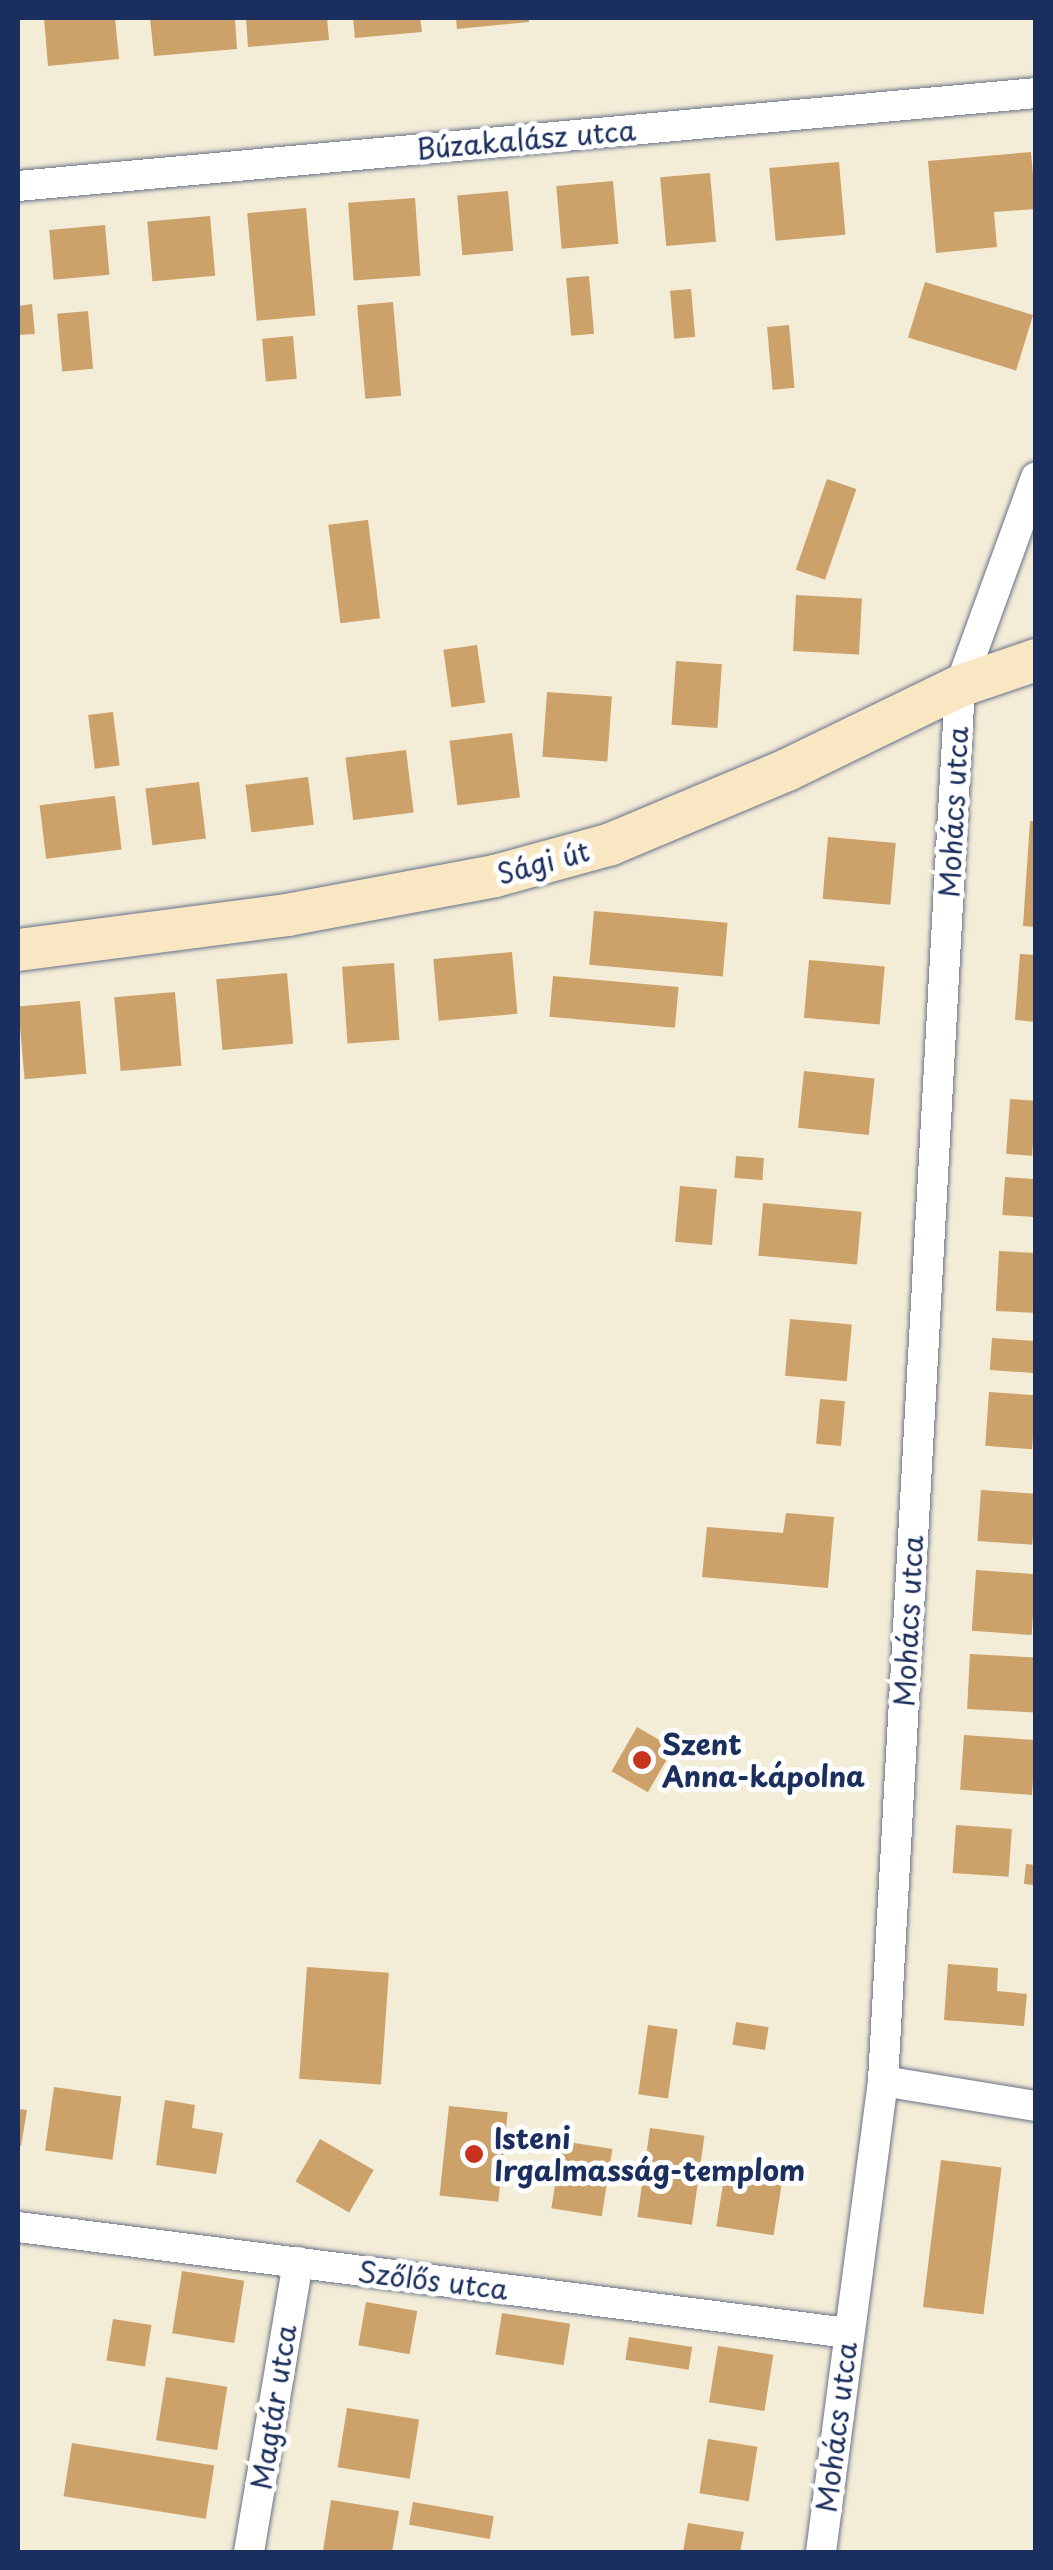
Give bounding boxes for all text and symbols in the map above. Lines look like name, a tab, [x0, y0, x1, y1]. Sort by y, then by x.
street label: Búzakalász utca	[415, 113, 637, 165]
street label: Mohács utca	[932, 725, 974, 899]
street label: Sági út	[493, 833, 593, 891]
street label: Mohács utca	[887, 1534, 929, 1708]
place label: Szent Anna-kápolna	[662, 1727, 865, 1793]
marker: Szent Anna-kápolna	[631, 1749, 653, 1771]
place label: Isteni Irgalmasság-templom	[494, 2121, 805, 2187]
marker: Isteni Irgalmasság-templom	[463, 2143, 485, 2165]
street label: Szőlős utca	[355, 2254, 511, 2306]
street label: Magtár utca	[243, 2321, 303, 2493]
street label: Mohács utca	[809, 2340, 863, 2514]

